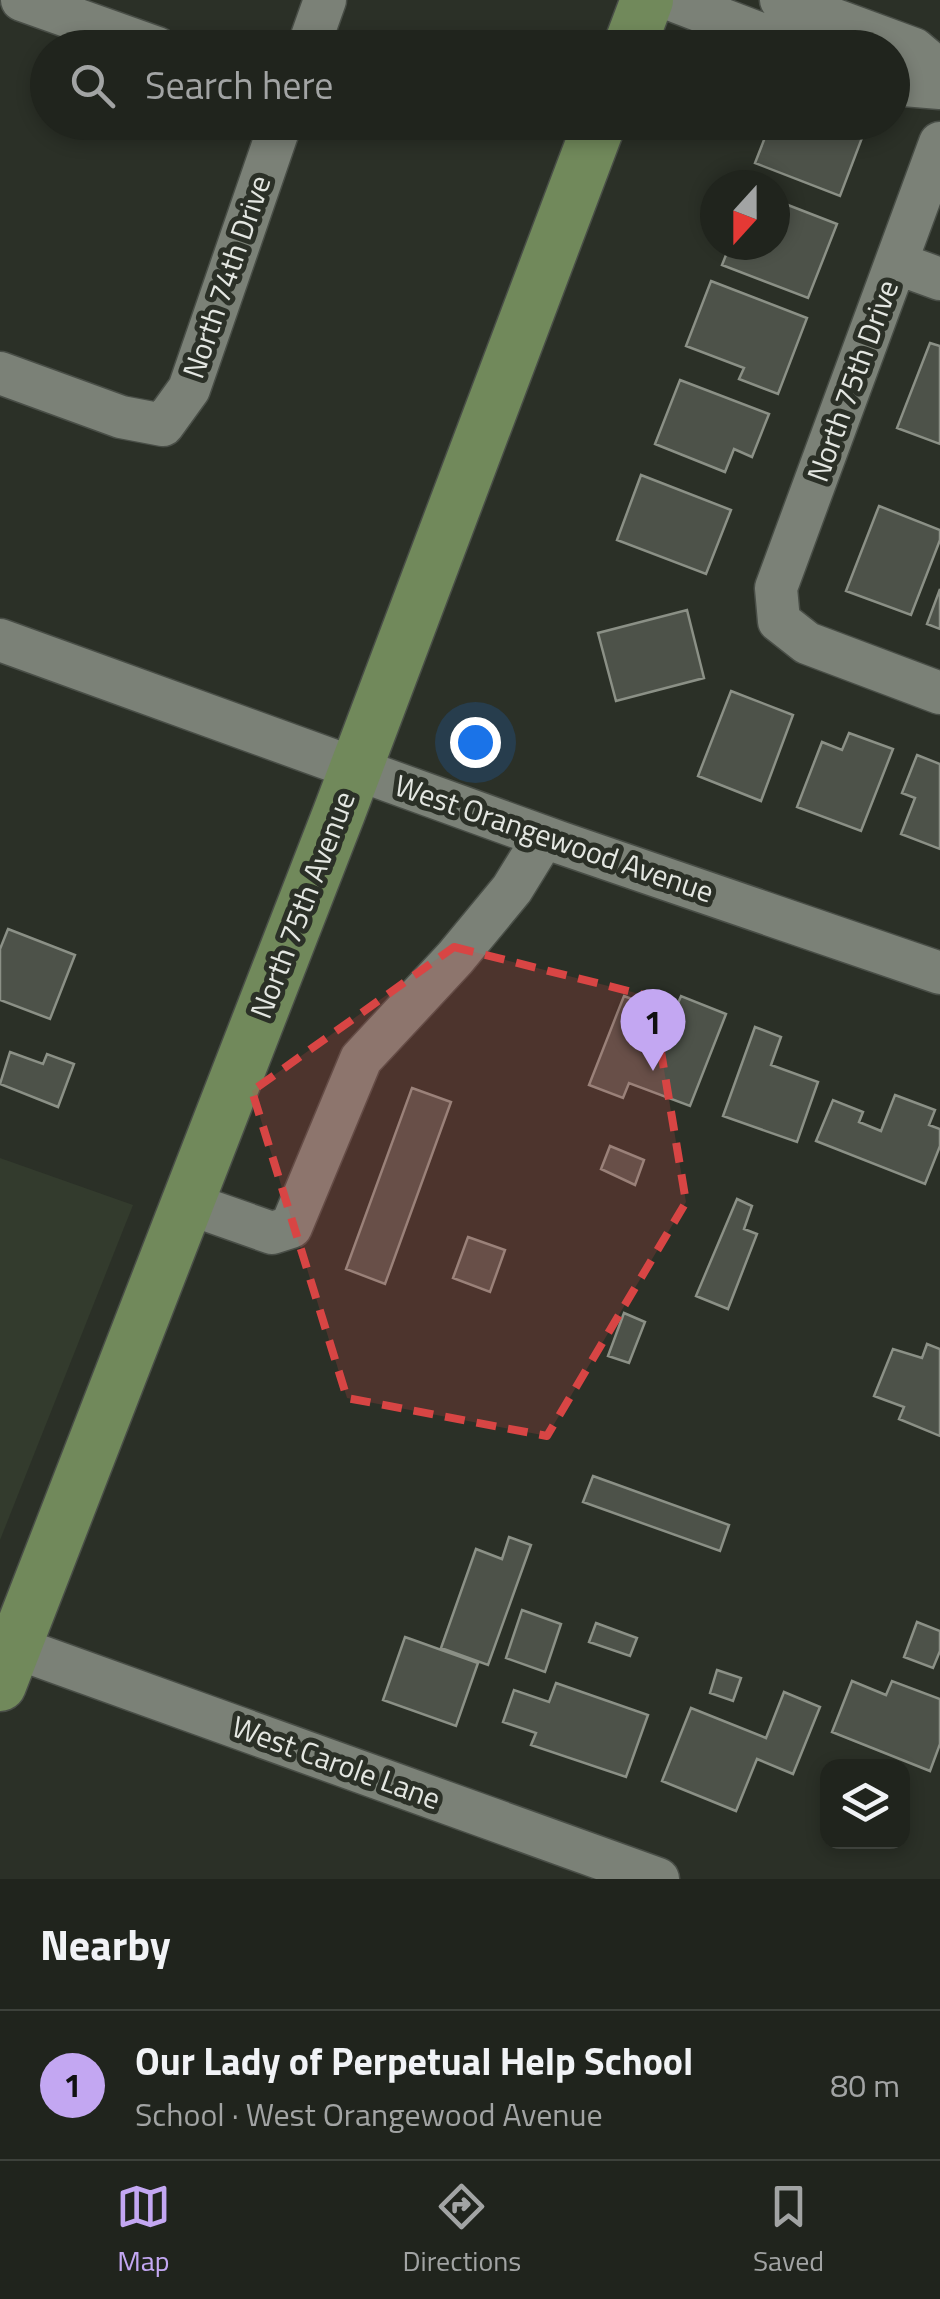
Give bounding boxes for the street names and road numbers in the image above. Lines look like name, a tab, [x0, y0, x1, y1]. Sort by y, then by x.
street label: North 74th Drive	[170, 169, 282, 384]
street label: North 75th Drive	[794, 273, 910, 488]
street label: West Orangewood Avenue	[389, 762, 720, 914]
street label: North 75th Avenue	[238, 784, 367, 1025]
street label: West Carole Lane	[226, 1703, 447, 1821]

